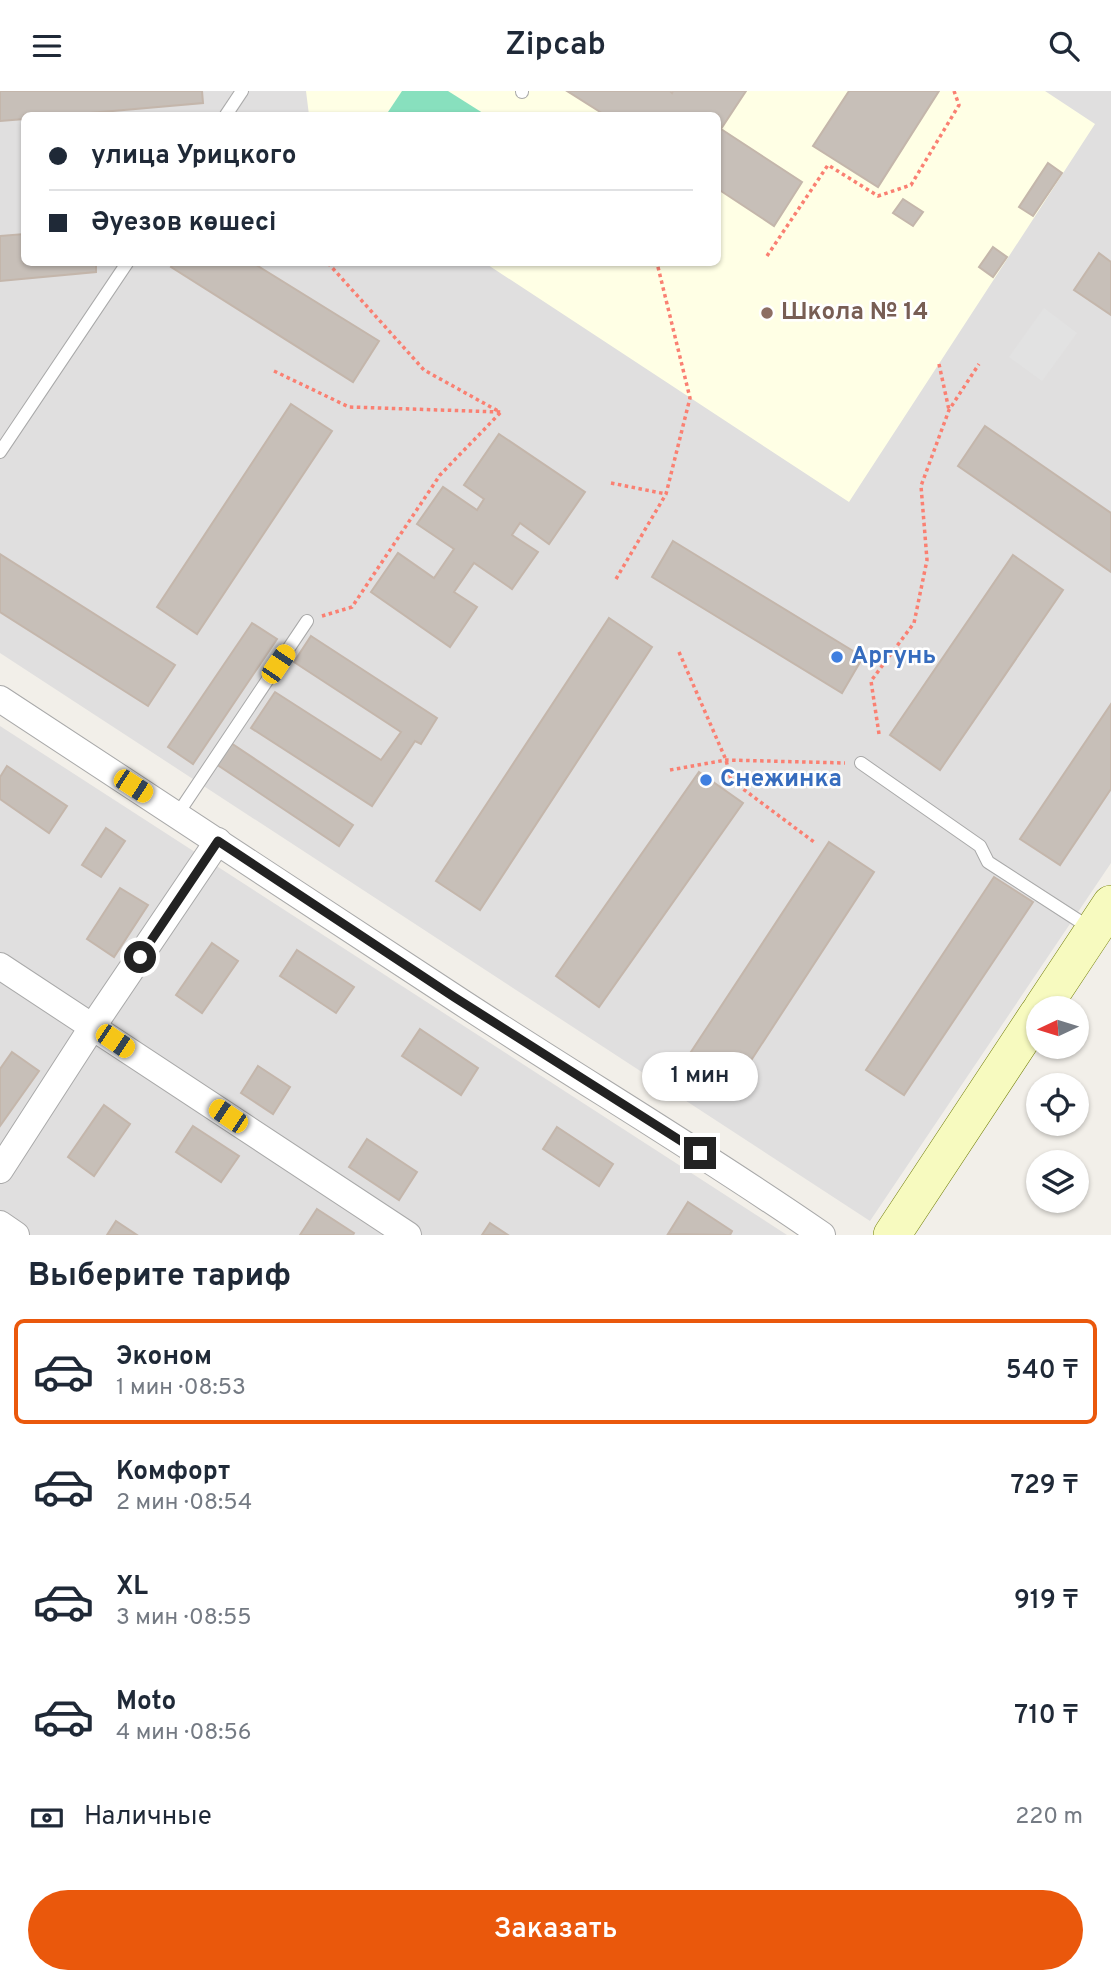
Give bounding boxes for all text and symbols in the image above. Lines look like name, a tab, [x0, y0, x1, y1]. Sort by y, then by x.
text: Zipcab	[505, 26, 606, 66]
icon: menu	[28, 27, 66, 65]
icon: search	[1045, 27, 1083, 65]
text: улица Урицкого	[91, 140, 297, 173]
text: Әуезов көшесі	[91, 207, 276, 240]
place label: Школа № 14	[781, 298, 928, 328]
marker: Школа № 14	[759, 305, 775, 321]
car	[258, 641, 299, 687]
place label: Аргунь	[851, 642, 936, 672]
marker: Аргунь	[829, 649, 845, 665]
place label: Снежинка	[720, 765, 842, 795]
car	[110, 766, 157, 806]
marker: Снежинка	[698, 772, 714, 788]
route start	[124, 941, 156, 973]
north arrow	[1026, 996, 1088, 1059]
map controls	[1026, 996, 1089, 1213]
car	[92, 1021, 139, 1061]
callout: 1 мин	[642, 1051, 758, 1101]
text: 1 мин	[671, 1062, 729, 1091]
button: locate	[1026, 1073, 1089, 1136]
car	[205, 1096, 252, 1136]
route end	[684, 1137, 716, 1169]
button: layers	[1026, 1150, 1089, 1213]
text: Выберите тариф	[28, 1257, 291, 1297]
icon: car	[32, 1340, 95, 1403]
text: Эконом	[116, 1341, 212, 1374]
text: 540 ₸	[1006, 1355, 1079, 1388]
text: 1 мин · 08:53	[116, 1374, 246, 1403]
icon: car	[32, 1455, 95, 1518]
text: Комфорт	[116, 1456, 230, 1489]
text: 729 ₸	[1011, 1470, 1079, 1503]
text: 2 мин · 08:54	[116, 1489, 252, 1518]
icon: car	[32, 1570, 95, 1633]
text: XL	[116, 1571, 148, 1604]
text: 919 ₸	[1014, 1585, 1079, 1618]
text: 3 мин · 08:55	[116, 1604, 252, 1633]
icon: car	[32, 1685, 95, 1748]
text: Moto	[116, 1686, 176, 1719]
text: 710 ₸	[1014, 1700, 1079, 1733]
text: 4 мин · 08:56	[116, 1719, 251, 1748]
icon: cash	[28, 1799, 66, 1837]
text: Наличные	[84, 1801, 212, 1834]
text: 220 m	[1015, 1803, 1083, 1832]
button: Заказать	[28, 1890, 1083, 1970]

